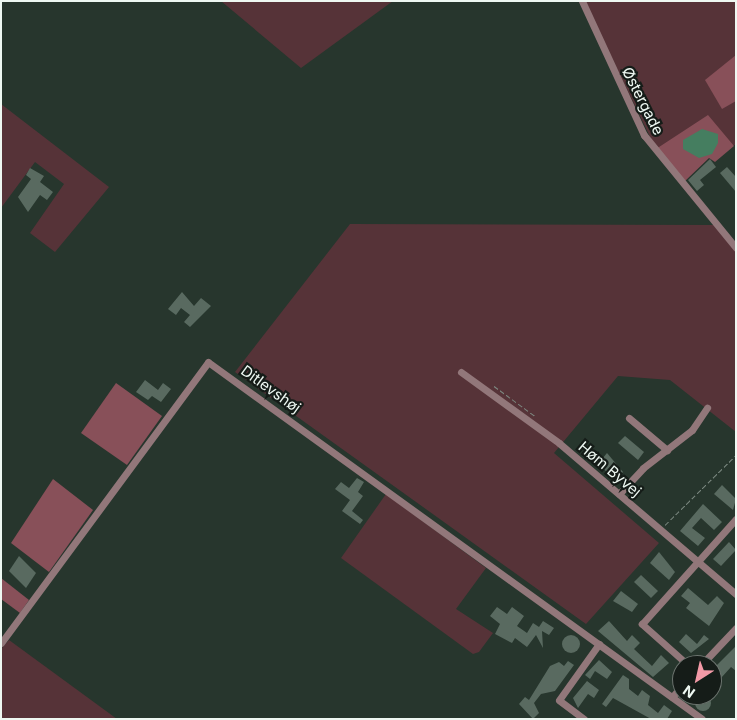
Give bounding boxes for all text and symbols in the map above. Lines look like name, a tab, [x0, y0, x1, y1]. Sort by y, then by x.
street label: Østergade	[618, 64, 668, 138]
street label: Ditlevshøj	[238, 361, 304, 417]
street label: Høm Byvej	[575, 438, 645, 500]
north arrow	[672, 655, 722, 705]
text: N	[679, 682, 698, 702]

